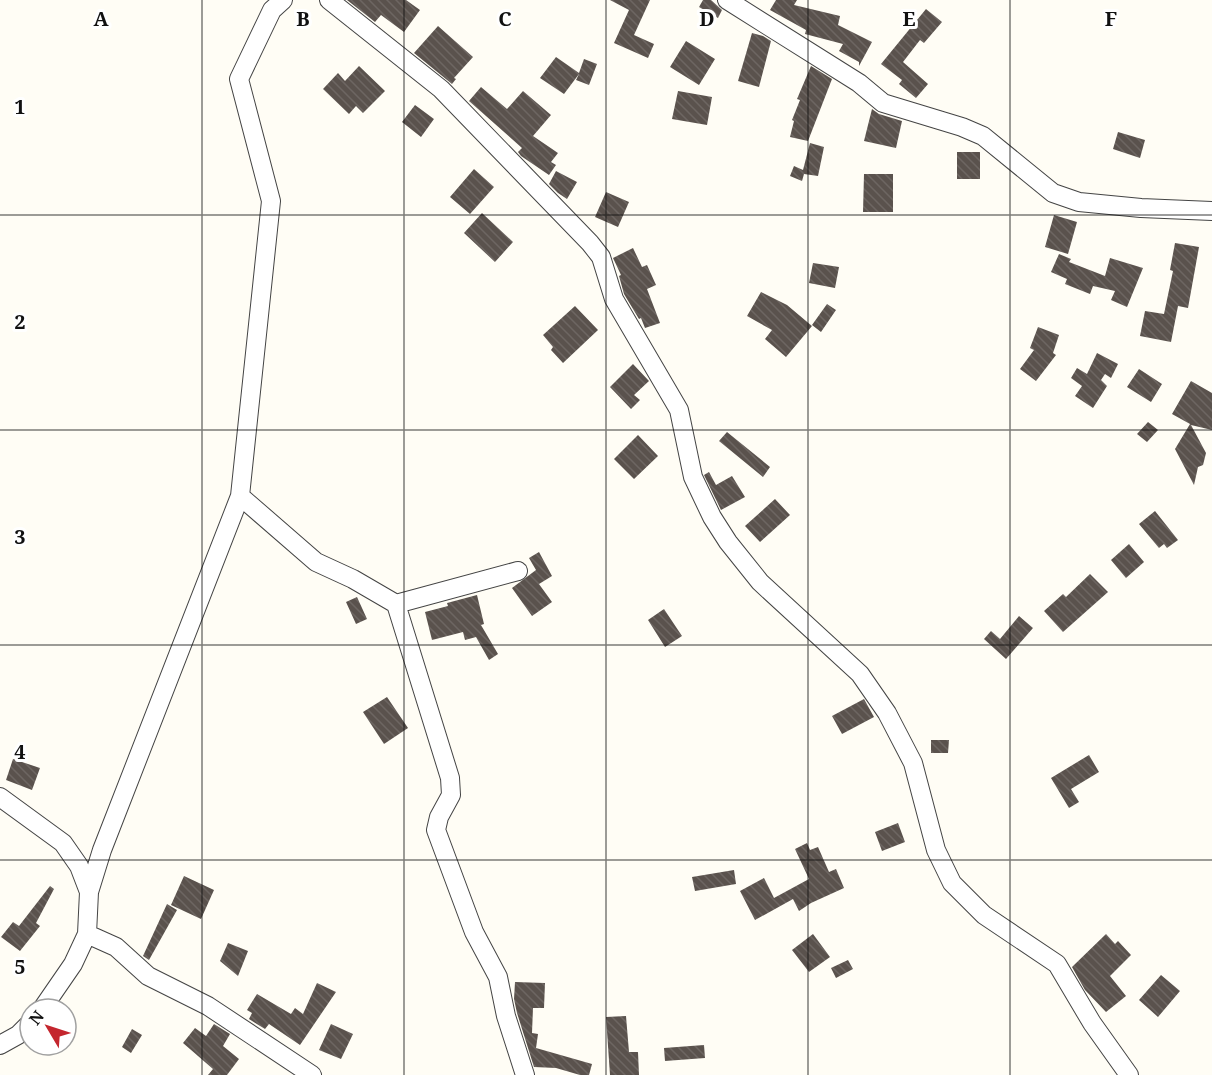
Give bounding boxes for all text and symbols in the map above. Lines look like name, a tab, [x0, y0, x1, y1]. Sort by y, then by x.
text: A	[93, 5, 109, 32]
text: B	[296, 5, 310, 32]
text: C	[498, 5, 512, 32]
text: D	[699, 5, 715, 32]
text: E	[902, 5, 916, 32]
text: F	[1105, 5, 1117, 32]
text: 1	[14, 93, 26, 120]
text: 2	[14, 308, 26, 335]
text: 3	[14, 523, 26, 550]
text: 4	[14, 738, 26, 765]
text: 5	[14, 953, 26, 980]
north arrow	[18, 997, 78, 1057]
text: N	[24, 1005, 49, 1029]

